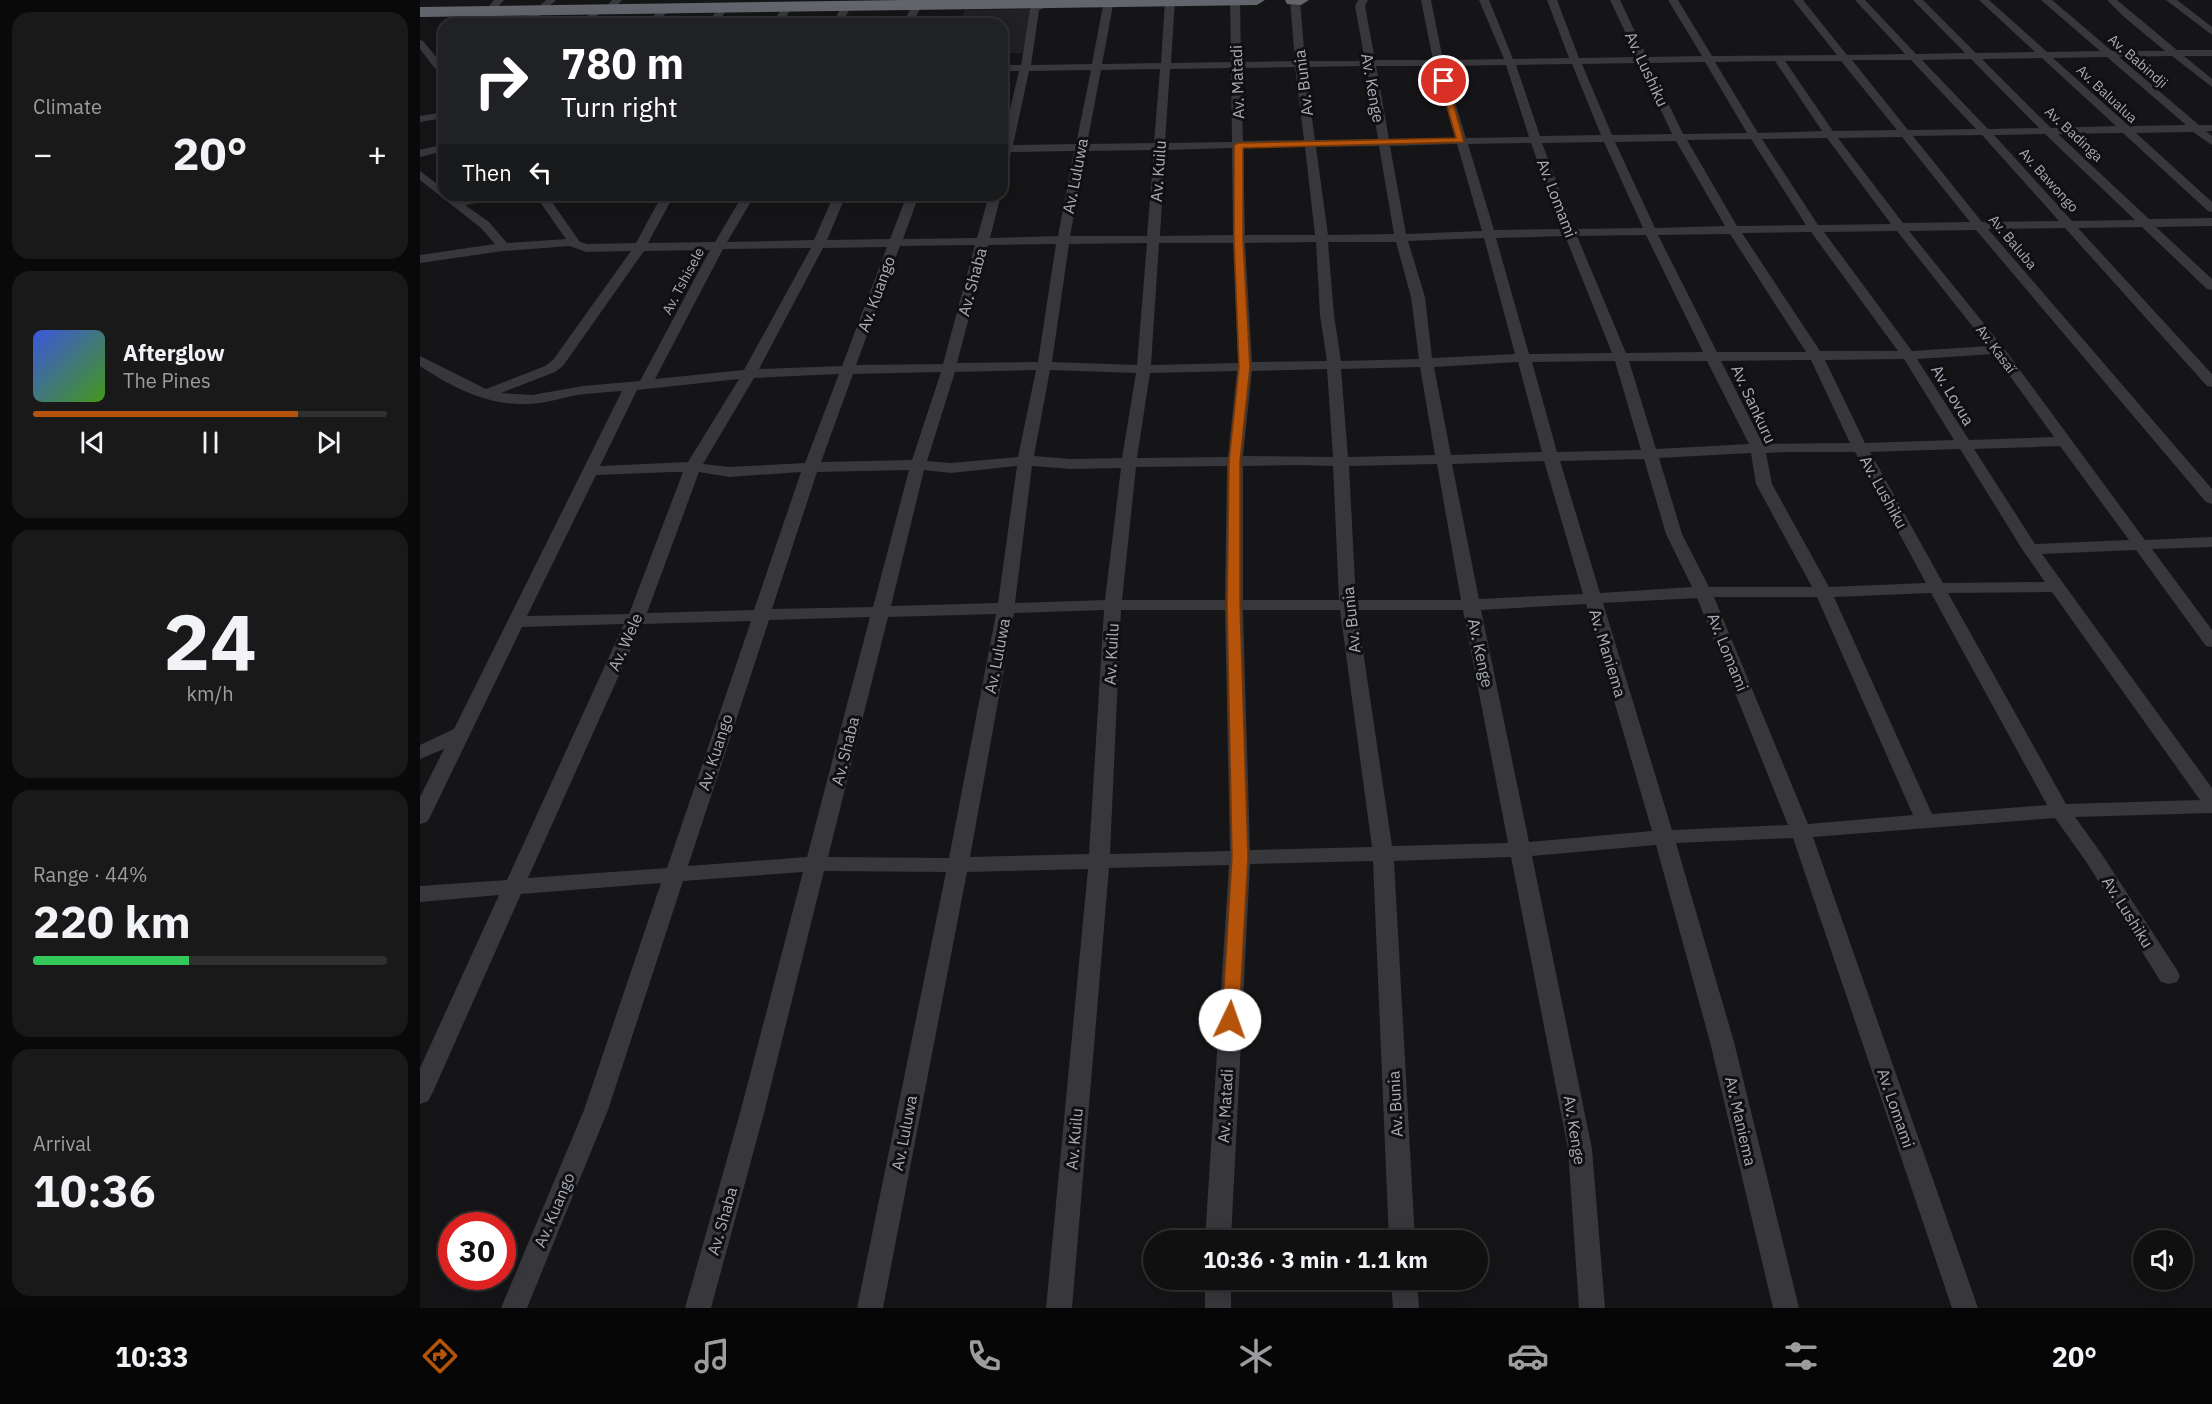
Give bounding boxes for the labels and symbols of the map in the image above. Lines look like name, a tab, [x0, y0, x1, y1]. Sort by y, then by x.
street label: Av. Lushiku	[1621, 28, 1673, 110]
street label: Av. Babindji	[2104, 30, 2172, 92]
street label: Av. Matadi	[1226, 45, 1248, 119]
street label: Av. Bunia	[1289, 48, 1317, 117]
street label: Av. Kenge	[1357, 52, 1389, 124]
pin	[1418, 55, 1469, 106]
street label: Av. Balualua	[2073, 61, 2142, 127]
street label: Av. Badinga	[2041, 102, 2107, 166]
street label: Av. Luluwa	[1058, 136, 1092, 215]
street label: Av. Kuilu	[1146, 140, 1170, 202]
street label: Av. Bawongo	[2015, 144, 2083, 216]
street label: Av. Lomami	[1533, 156, 1581, 240]
street label: Av. Baluba	[1985, 211, 2041, 273]
street label: Av. Tshisele	[658, 244, 708, 318]
street label: Av. Shaba	[953, 245, 991, 318]
street label: Av. Kuango	[853, 253, 899, 335]
street label: Av. Kasaï	[1972, 321, 2020, 377]
street label: Av. Sankuru	[1727, 361, 1781, 447]
street label: Av. Lovua	[1927, 361, 1979, 429]
street label: Av. Lushiku	[1856, 452, 1912, 532]
street label: Av. Bunia	[1338, 585, 1364, 654]
street label: Av. Maniema	[1585, 606, 1631, 700]
street label: Av. Wele	[603, 610, 647, 674]
street label: Av. Lomami	[1703, 610, 1753, 694]
street label: Av. Luluwa	[980, 616, 1014, 695]
street label: Av. Kenge	[1464, 617, 1498, 690]
street label: Av. Kuilu	[1099, 623, 1123, 685]
street label: Av. Kuango	[693, 711, 737, 793]
street label: Av. Shaba	[827, 714, 863, 787]
street label: Av. Lushiku	[2098, 873, 2158, 951]
position arrow	[1198, 988, 1262, 1052]
street label: Av. Lomami	[1873, 1066, 1919, 1150]
street label: Av. Matadi	[1213, 1068, 1237, 1144]
street label: Av. Bunia	[1383, 1070, 1407, 1138]
street label: Av. Maniema	[1721, 1074, 1761, 1168]
street label: Av. Luluwa	[887, 1093, 921, 1172]
street label: Av. Kenge	[1560, 1094, 1590, 1166]
street label: Av. Kuilu	[1061, 1107, 1087, 1171]
street label: Av. Kuango	[529, 1170, 579, 1250]
street label: Av. Shaba	[703, 1184, 741, 1257]
speed limit sign: 30	[438, 1212, 516, 1290]

